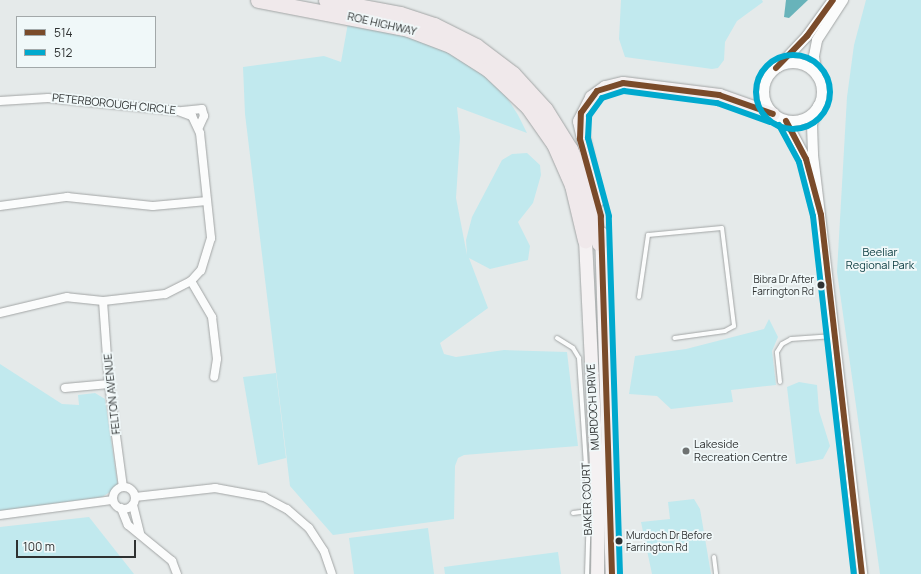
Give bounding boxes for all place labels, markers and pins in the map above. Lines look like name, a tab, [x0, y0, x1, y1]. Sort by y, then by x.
place label: Bibra Dr After Farrington Rd	[752, 273, 814, 296]
marker: Bibra Dr After Farrington Rd	[816, 280, 826, 290]
place label: Lakeside Recreation Centre	[694, 438, 787, 464]
marker: Lakeside Recreation Centre	[681, 446, 691, 456]
place label: Murdoch Dr Before Farrington Rd	[626, 529, 712, 552]
marker: Murdoch Dr Before Farrington Rd	[614, 536, 624, 546]

